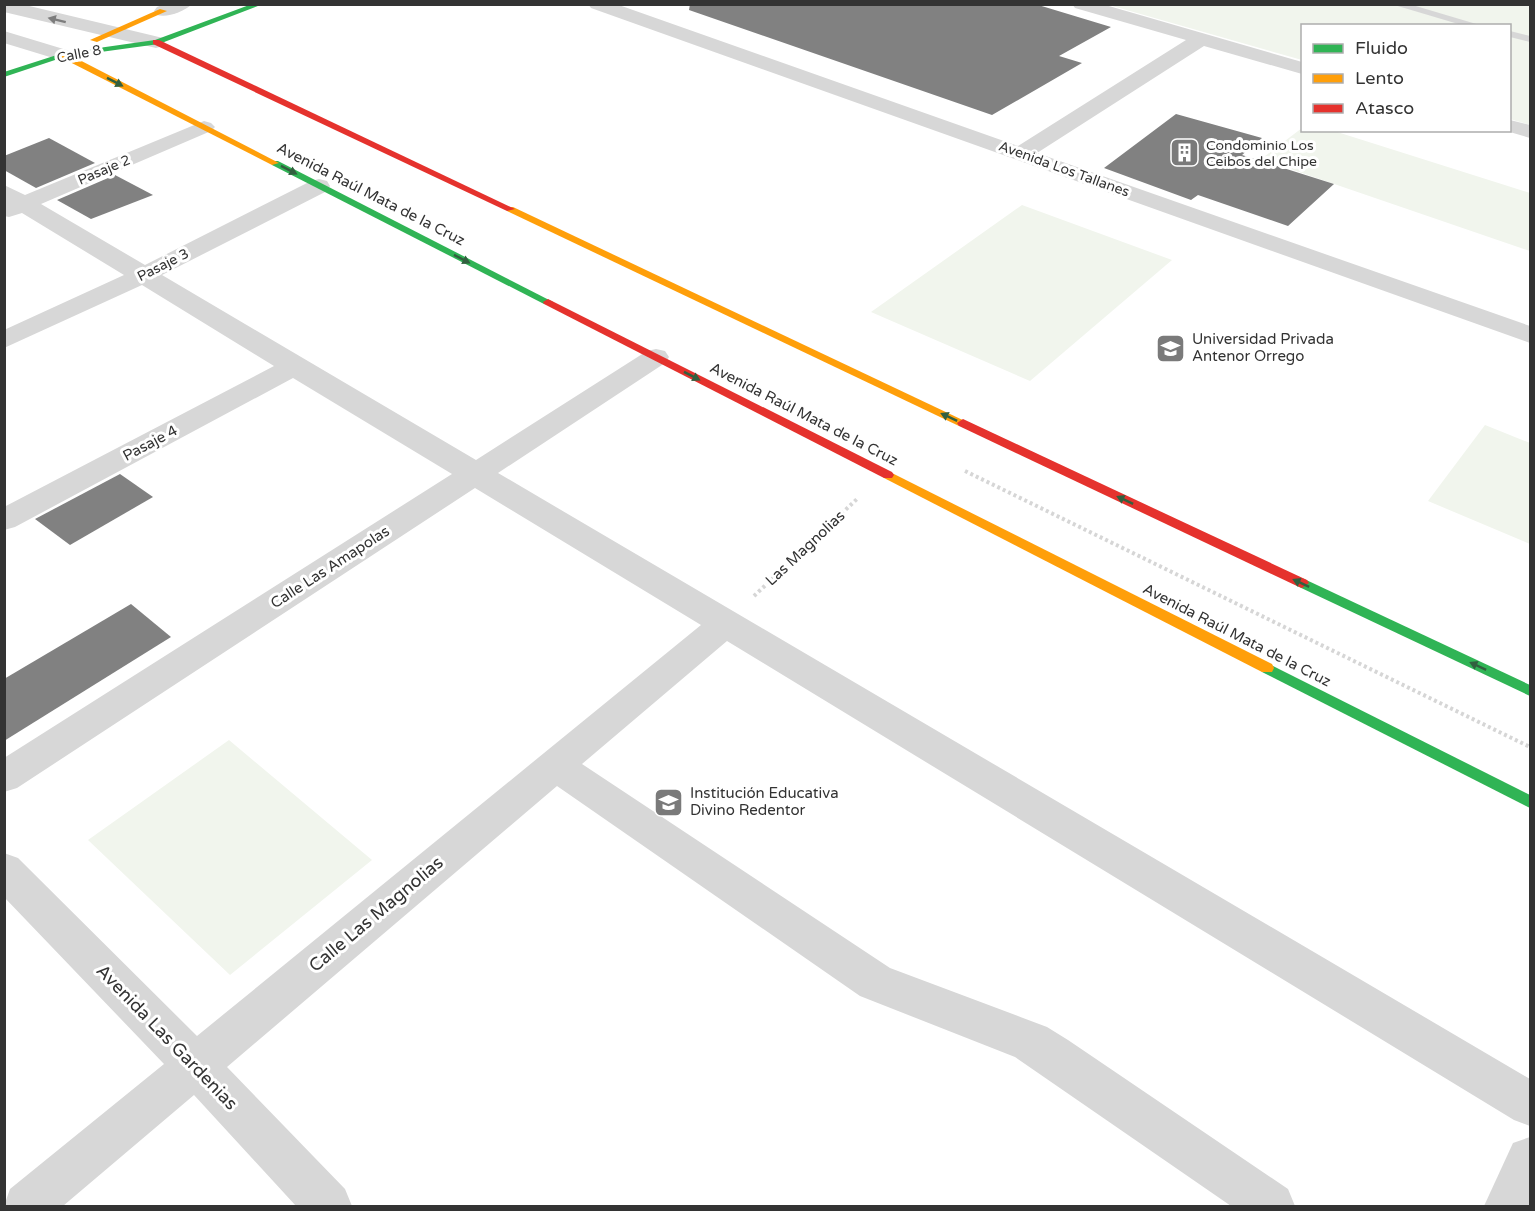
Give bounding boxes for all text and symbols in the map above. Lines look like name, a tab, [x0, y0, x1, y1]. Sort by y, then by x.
one-way arrow	[48, 14, 66, 24]
legend	[1301, 24, 1511, 132]
text: Fluido	[1355, 37, 1408, 59]
street label: Calle 8	[55, 41, 103, 67]
text: Lento	[1355, 67, 1404, 89]
one-way arrow	[106, 77, 123, 87]
text: Atasco	[1355, 97, 1414, 119]
street label: Avenida Los Tallanes	[996, 137, 1132, 201]
building icon: Condominio Los Ceibos del Chipe	[1169, 137, 1201, 169]
place label: Condominio Los Ceibos del Chipe	[1206, 137, 1317, 170]
street label: Avenida Raúl Mata de la Cruz	[274, 139, 468, 249]
street label: Pasaje 2	[75, 151, 133, 189]
one-way arrow	[280, 166, 297, 175]
street label: Pasaje 3	[134, 245, 192, 285]
one-way arrow	[454, 254, 471, 264]
place label: Universidad Privada Antenor Orrego	[1192, 330, 1334, 365]
school or university icon: Universidad Privada Antenor Orrego	[1155, 332, 1187, 364]
street label: Avenida Raúl Mata de la Cruz	[707, 359, 901, 469]
one-way arrow	[684, 371, 701, 381]
one-way arrow	[940, 412, 957, 421]
street label: Pasaje 4	[120, 421, 180, 465]
one-way arrow	[1116, 495, 1133, 504]
street label: Las Magnolias	[762, 507, 848, 589]
street label: Calle Las Amapolas	[267, 522, 393, 612]
one-way arrow	[1293, 579, 1310, 588]
street label: Avenida Raúl Mata de la Cruz	[1140, 580, 1334, 690]
one-way arrow	[1469, 662, 1486, 671]
place label: Institución Educativa Divino Redentor	[690, 784, 839, 819]
school or university icon: Institución Educativa Divino Redentor	[653, 786, 685, 818]
street label: Calle Las Magnolias	[304, 851, 448, 977]
street label: Avenida Las Gardenias	[92, 960, 242, 1114]

